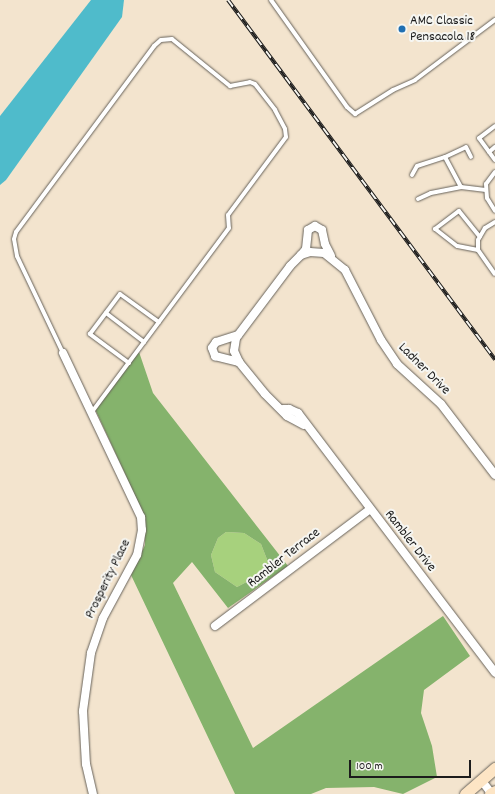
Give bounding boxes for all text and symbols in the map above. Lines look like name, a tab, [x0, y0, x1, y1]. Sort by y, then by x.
place label: AMC Classic Pensacola 18	[410, 13, 475, 46]
marker: AMC Classic Pensacola 18	[397, 24, 407, 34]
street label: Ladner Drive	[394, 339, 454, 399]
street label: Rambler Drive	[381, 507, 439, 575]
street label: Rambler Terrace	[244, 524, 324, 592]
street label: Prosperity Place	[82, 537, 134, 621]
scale bar	[351, 752, 473, 778]
text: 100 m	[356, 758, 383, 775]

